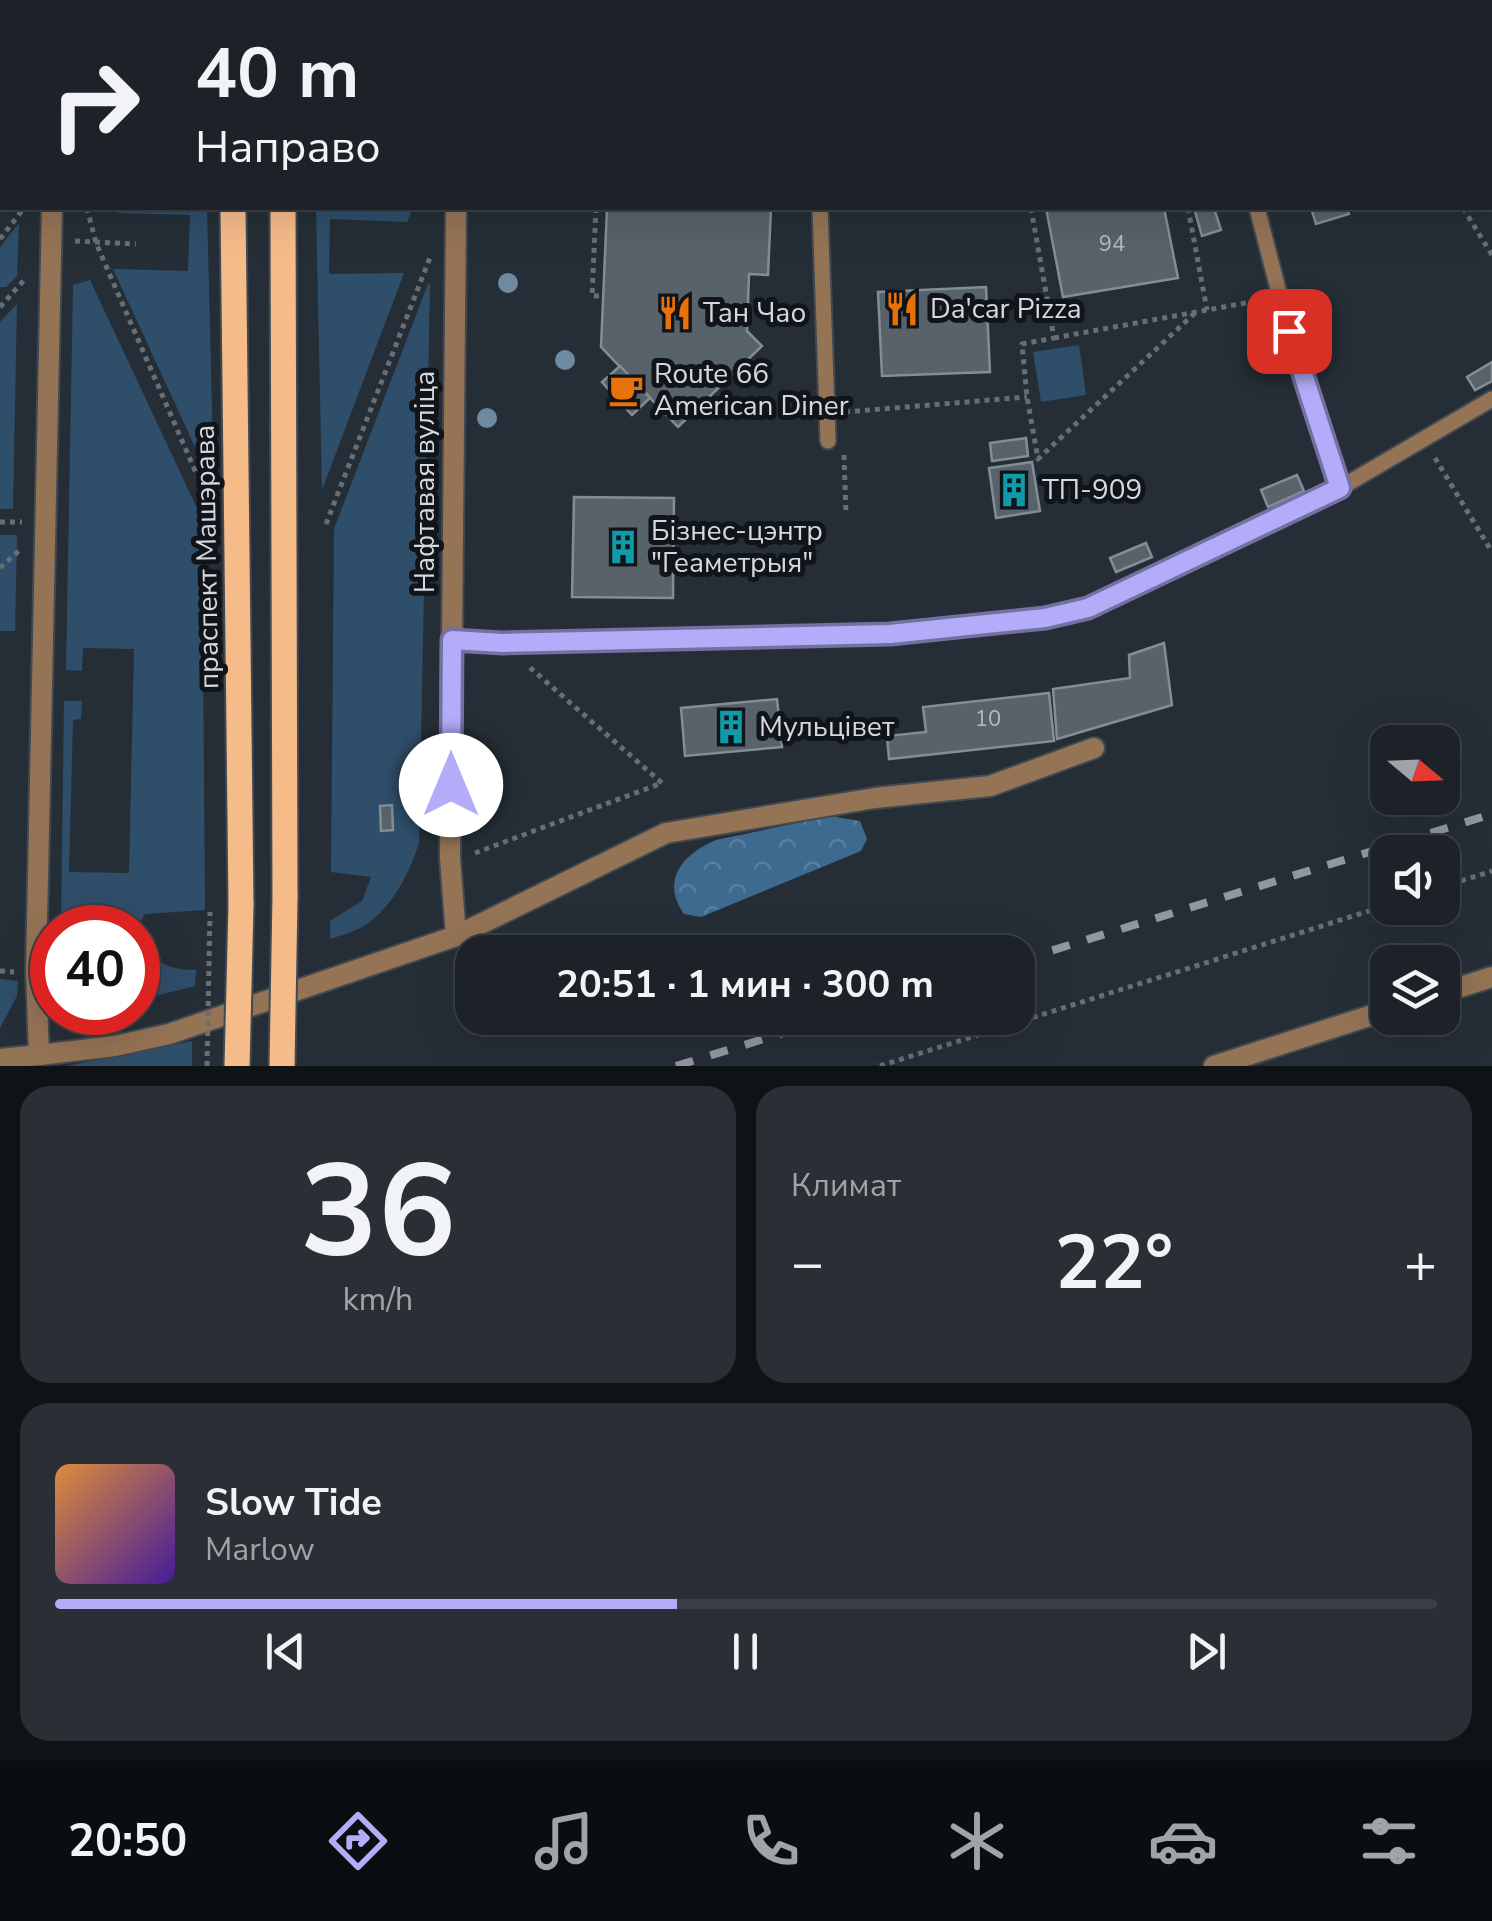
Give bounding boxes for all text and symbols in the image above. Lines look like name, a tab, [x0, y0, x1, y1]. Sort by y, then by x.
text: 40 m	[195, 26, 359, 122]
icon: right	[30, 40, 160, 170]
text: Направо	[195, 117, 381, 178]
house number: 94	[1099, 229, 1125, 259]
pin	[1247, 289, 1332, 374]
restaurant icon: Da'car Pizza	[883, 290, 921, 328]
place label: Da'car Pizza	[930, 290, 1082, 328]
restaurant icon: Тан Чао	[656, 294, 694, 332]
place label: Тан Чао	[703, 294, 806, 332]
icon: arrive	[1262, 304, 1317, 359]
place label: Route 66 American Diner	[654, 355, 849, 425]
street label: Нафтавая вуліца	[406, 371, 444, 593]
cafe icon: Route 66 American Diner	[607, 371, 645, 409]
street label: праспект Машэрава	[186, 424, 228, 690]
building icon: ТП-909	[995, 471, 1033, 509]
place label: ТП-909	[1042, 471, 1142, 509]
place label: Бізнес-цэнтр "Геаметрыя"	[651, 512, 823, 582]
building icon: Бізнес-цэнтр "Геаметрыя"	[604, 528, 642, 566]
house number: 10	[975, 704, 1001, 734]
building icon: Мульцівет	[712, 708, 750, 746]
place label: Мульцівет	[759, 708, 895, 746]
north arrow	[1370, 725, 1460, 815]
map controls	[1370, 725, 1460, 1035]
position arrow	[399, 733, 503, 837]
button: sound	[1370, 835, 1460, 925]
speed limit sign: 40	[30, 905, 160, 1035]
button: layers	[1370, 945, 1460, 1035]
text: 20:51 · 1 мин · 300 m	[556, 959, 934, 1010]
text: 36	[300, 1124, 456, 1301]
text: Климат	[791, 1164, 901, 1207]
text: 22°	[1055, 1212, 1173, 1314]
text: −	[791, 1226, 824, 1301]
text: +	[1404, 1226, 1437, 1301]
text: km/h	[343, 1278, 413, 1321]
text: Slow Tide	[205, 1477, 382, 1528]
text: Marlow	[205, 1528, 315, 1571]
icon: previous	[258, 1624, 313, 1679]
icon: pause	[718, 1624, 773, 1679]
icon: next	[1179, 1624, 1234, 1679]
icon: directions	[323, 1806, 393, 1876]
icon: music	[529, 1806, 599, 1876]
icon: phone	[736, 1806, 806, 1876]
icon: climate	[942, 1806, 1012, 1876]
icon: car	[1148, 1806, 1218, 1876]
icon: filters	[1354, 1806, 1424, 1876]
text: 20:50	[68, 1811, 187, 1872]

